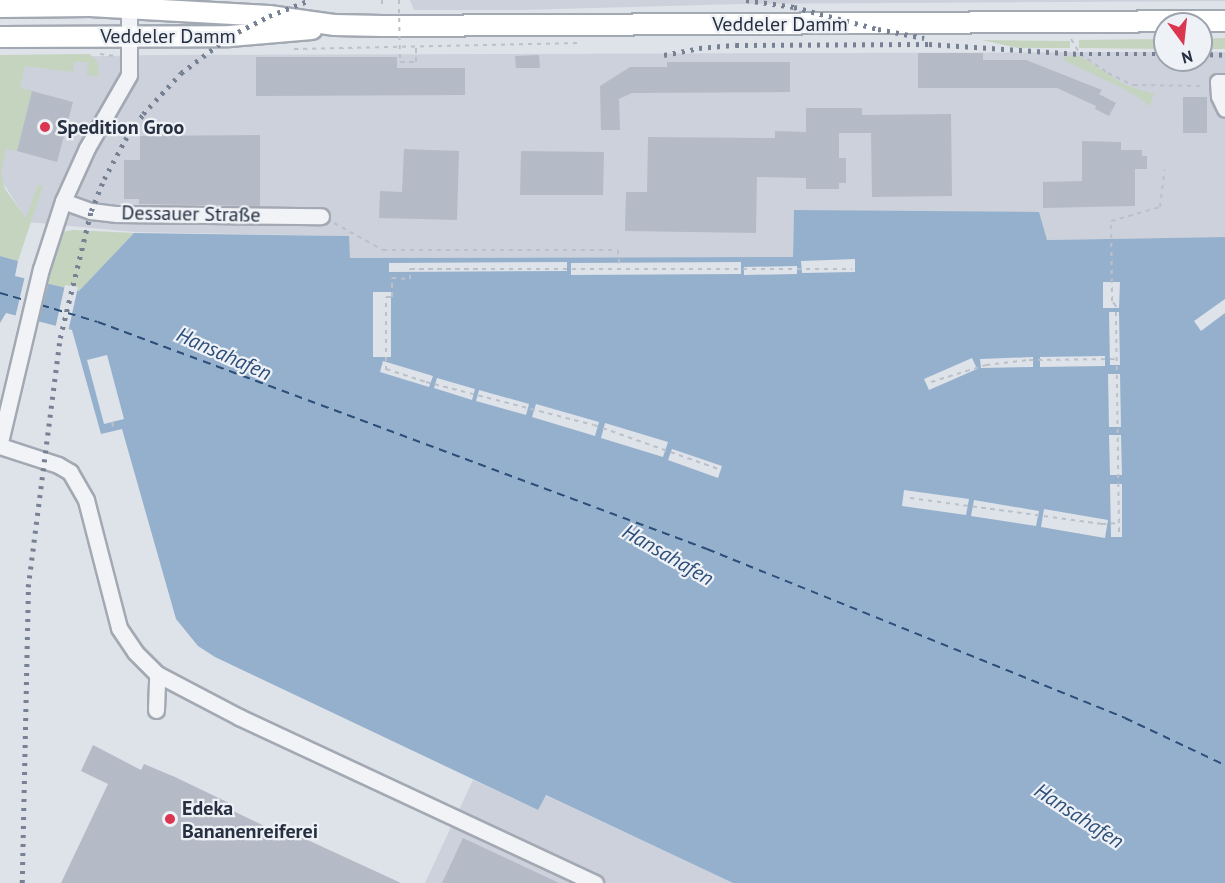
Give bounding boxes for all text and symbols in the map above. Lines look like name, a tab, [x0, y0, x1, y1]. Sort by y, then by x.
street label: Veddeler Damm	[712, 12, 848, 36]
north arrow	[1153, 12, 1213, 72]
street label: Veddeler Damm	[100, 24, 236, 48]
text: N	[1179, 46, 1195, 68]
place label: Spedition Groo	[57, 115, 184, 139]
marker: Spedition Groo	[38, 120, 52, 134]
street label: Dessauer Straße	[121, 201, 261, 227]
water label: Hansahafen	[173, 322, 275, 386]
water label: Hansahafen	[618, 519, 718, 591]
water label: Hansahafen	[1030, 778, 1128, 854]
place label: Edeka Bananenreiferei	[182, 796, 318, 843]
marker: Edeka Bananenreiferei	[163, 812, 177, 826]

